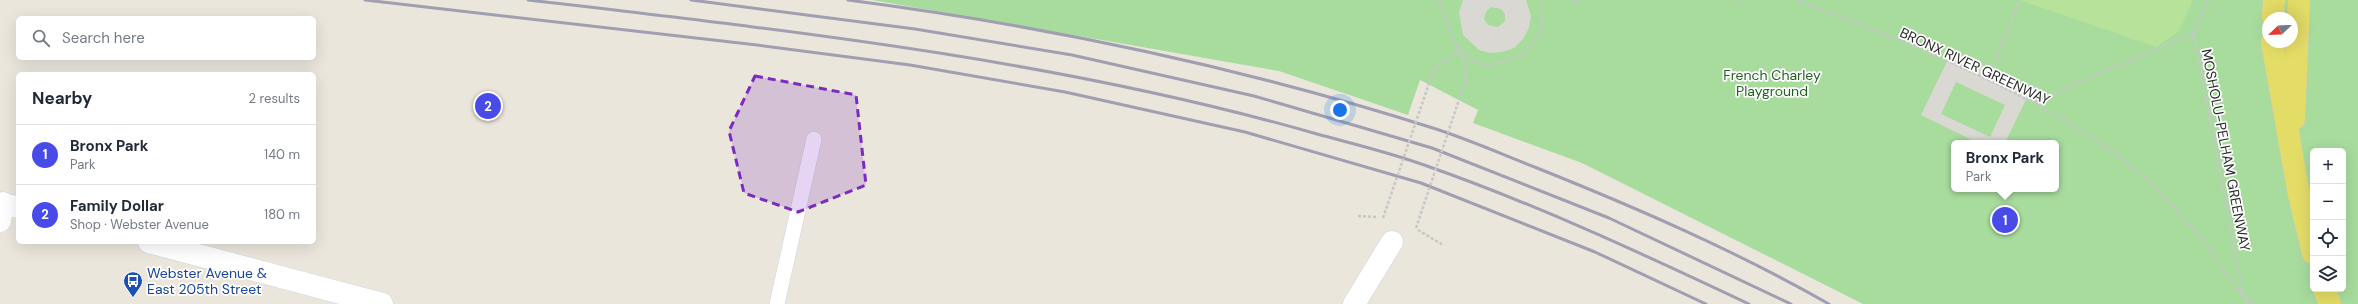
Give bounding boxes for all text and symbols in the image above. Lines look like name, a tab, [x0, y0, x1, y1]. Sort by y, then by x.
north arrow	[2262, 12, 2298, 48]
search box	[16, 16, 316, 60]
street label: BRONX RIVER GREENWAY	[1897, 23, 2053, 109]
icon: search	[30, 27, 52, 49]
text: Search here	[62, 28, 145, 48]
street label: MOSHOLU-PELHAM GREENWAY	[2198, 47, 2254, 253]
park label: French Charley Playground	[1723, 66, 1821, 100]
text: Nearby	[32, 87, 92, 109]
text: 2 results	[249, 90, 300, 107]
pin: 2	[475, 91, 501, 121]
your location	[1330, 100, 1350, 120]
text: Bronx Park	[70, 136, 148, 156]
popup	[1951, 140, 2059, 192]
text: 1	[43, 146, 47, 163]
text: 140 m	[264, 146, 300, 163]
text: Bronx Park	[1966, 148, 2044, 168]
map controls	[2310, 148, 2346, 292]
button: +	[2310, 148, 2346, 184]
text: Park	[70, 156, 96, 173]
text: Park	[1966, 168, 1991, 185]
button: −	[2310, 184, 2346, 220]
text: Family Dollar	[70, 196, 164, 216]
pin: 1	[1992, 205, 2018, 235]
text: 2	[41, 206, 49, 223]
text: 180 m	[264, 206, 300, 223]
text: Shop · Webster Avenue	[70, 216, 209, 233]
button: locate	[2310, 220, 2346, 256]
button: layers	[2310, 256, 2346, 292]
place label: Webster Avenue & East 205th Street	[147, 264, 267, 298]
bus stop icon: Webster Avenue & East 205th Street	[122, 270, 144, 298]

